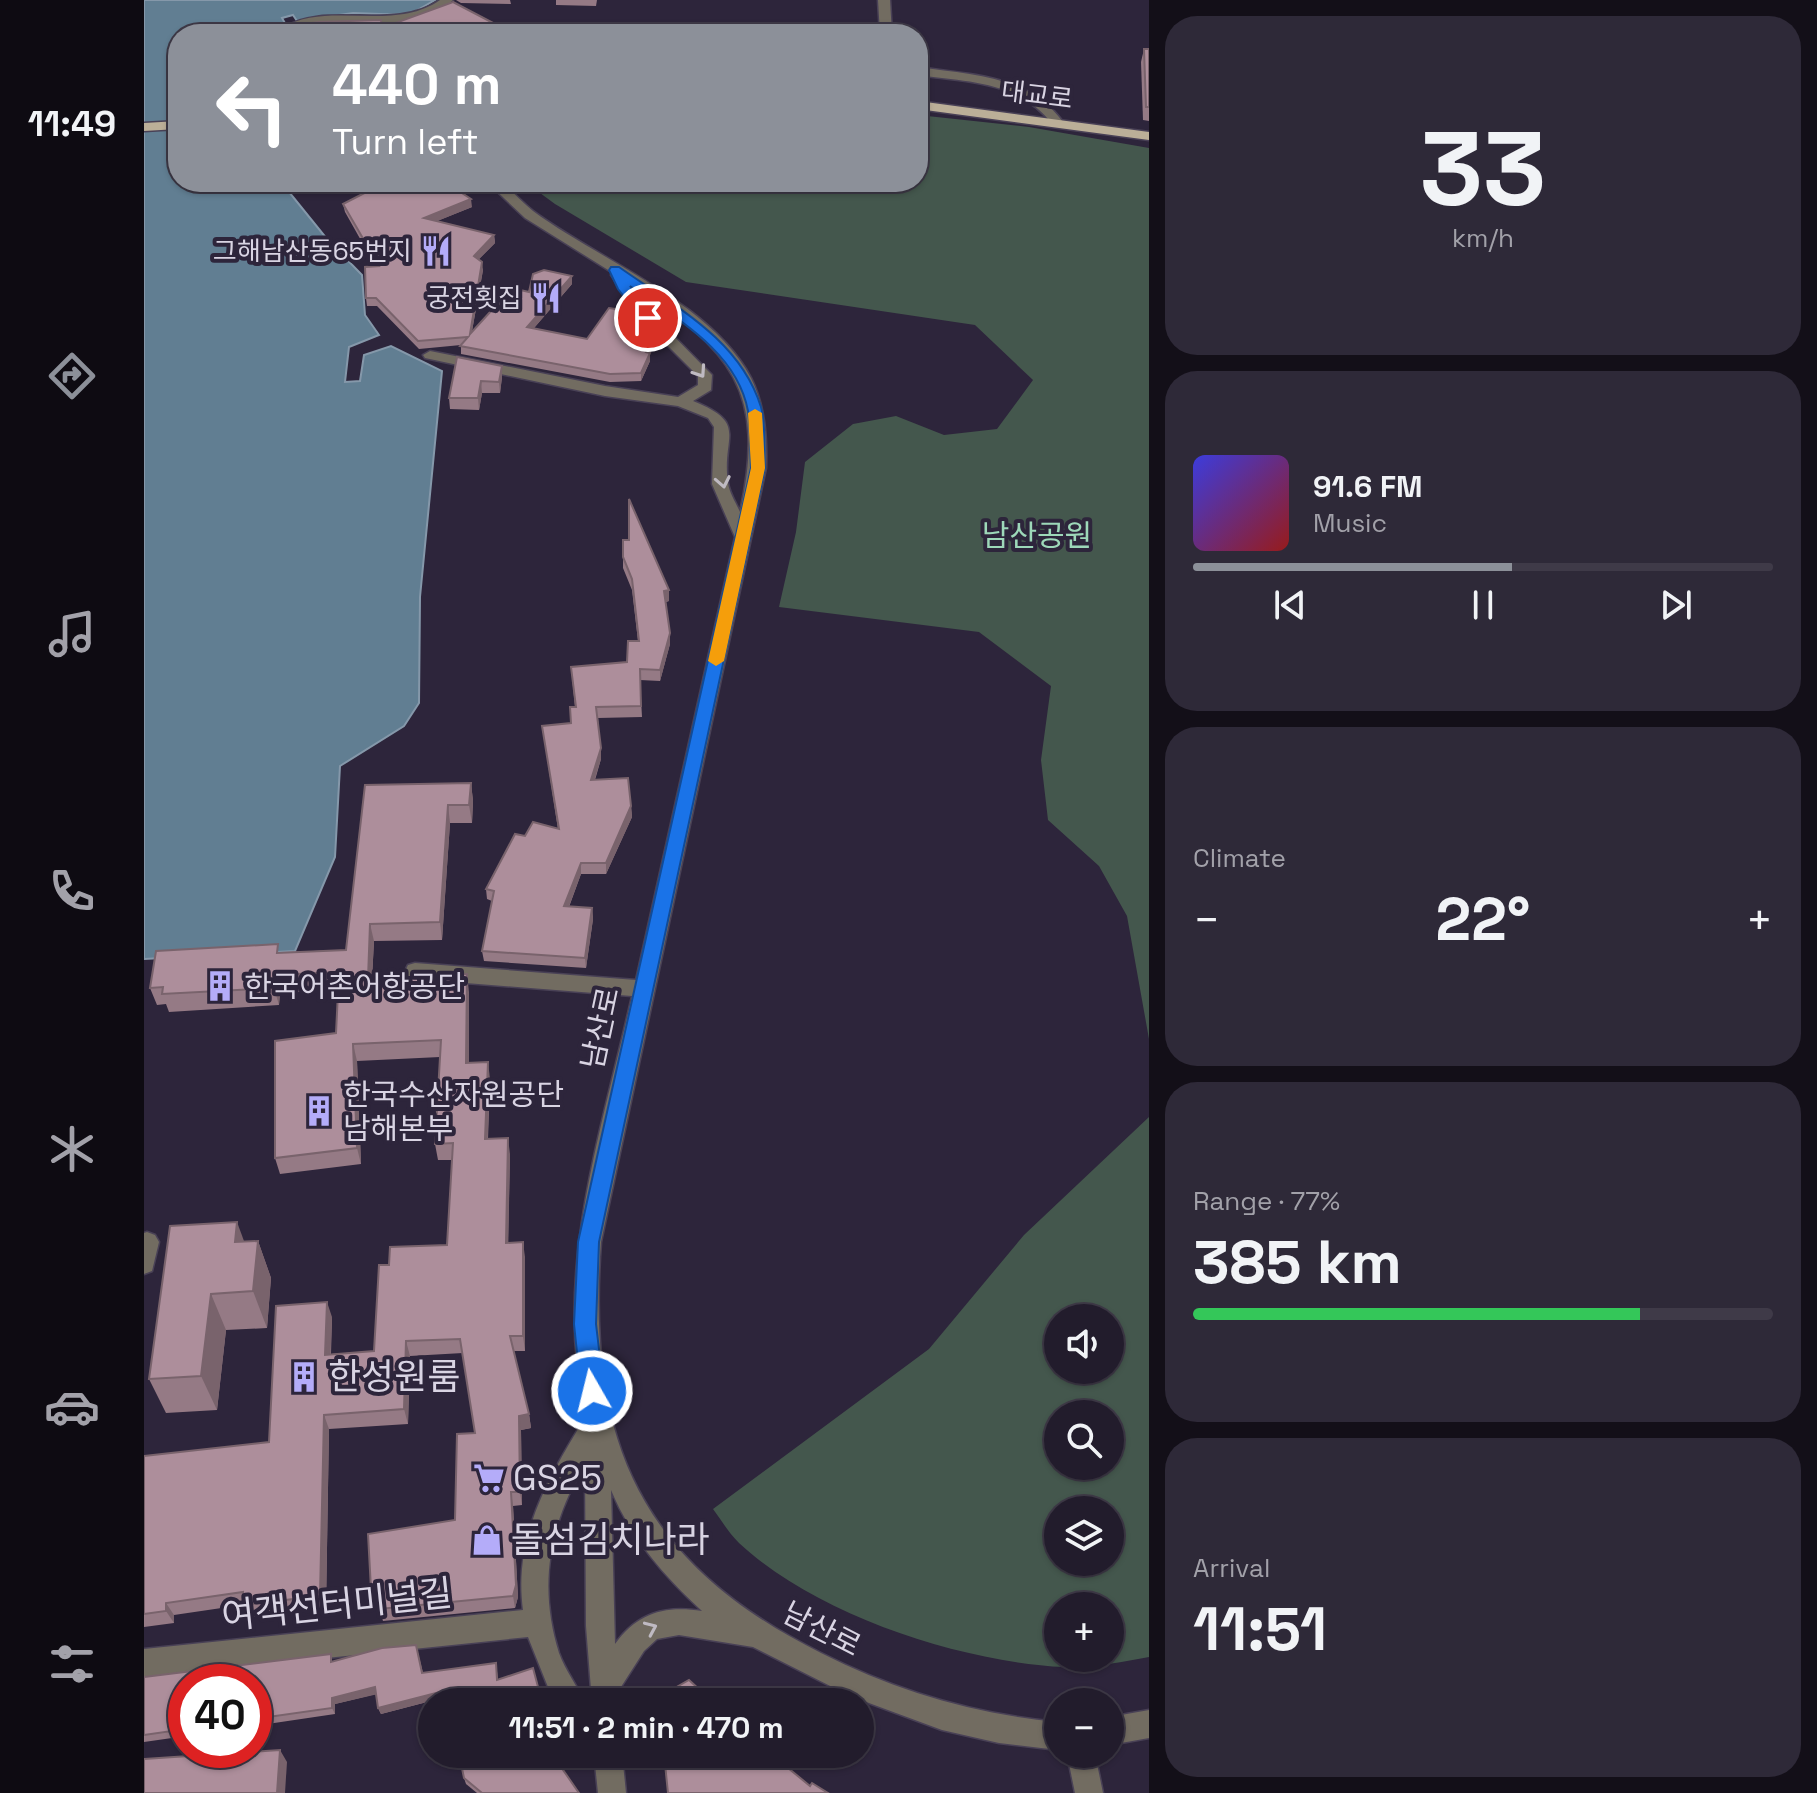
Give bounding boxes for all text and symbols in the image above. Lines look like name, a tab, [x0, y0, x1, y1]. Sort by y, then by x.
text: 440 m	[332, 49, 502, 120]
icon: left	[200, 56, 304, 160]
street label: 대교로	[999, 74, 1075, 116]
text: 11:49	[28, 101, 116, 147]
text: 33	[1420, 103, 1546, 235]
text: Turn left	[332, 119, 479, 165]
text: km/h	[1452, 221, 1514, 255]
place label: 그해남산동65번지	[213, 234, 412, 268]
restaurant icon: 그해남산동65번지	[419, 234, 453, 268]
place label: 궁전횟집	[426, 281, 522, 315]
restaurant icon: 궁전횟집	[529, 281, 563, 315]
pin	[614, 284, 682, 352]
icon: arrive	[626, 296, 670, 340]
icon: directions	[44, 348, 100, 404]
one-way arrow	[690, 363, 705, 378]
text: 91.6 FM	[1313, 467, 1422, 506]
one-way arrow	[713, 475, 730, 488]
text: Music	[1313, 506, 1387, 540]
park label: 남산공원	[982, 516, 1092, 555]
icon: previous	[1268, 583, 1312, 627]
icon: pause	[1461, 583, 1505, 627]
icon: next	[1654, 583, 1698, 627]
icon: music	[44, 606, 100, 662]
text: Climate	[1193, 841, 1286, 875]
icon: phone	[44, 863, 100, 919]
text: 22°	[1436, 881, 1530, 958]
text: −	[1193, 892, 1220, 948]
text: +	[1746, 892, 1773, 948]
place label: 한국어촌어항공단	[244, 967, 465, 1006]
building icon: 한국어촌어항공단	[203, 969, 237, 1003]
street label: 남산로	[572, 983, 628, 1073]
place label: 한국수산자원공단 남해본부	[343, 1075, 564, 1148]
building icon: 한국수산자원공단 남해본부	[302, 1094, 336, 1128]
icon: climate	[44, 1121, 100, 1177]
text: Range · 77%	[1193, 1184, 1340, 1218]
text: 385 km	[1193, 1224, 1402, 1301]
map controls	[1044, 1304, 1124, 1768]
button: sound	[1044, 1304, 1124, 1384]
position arrow	[550, 1349, 634, 1433]
place label: 한성원룸	[328, 1354, 460, 1400]
building icon: 한성원룸	[287, 1360, 321, 1394]
icon: car	[44, 1379, 100, 1435]
button: search	[1044, 1400, 1124, 1480]
place label: GS25	[513, 1455, 602, 1501]
supermarket icon: GS25	[472, 1461, 506, 1495]
button: layers	[1044, 1496, 1124, 1576]
place label: 돌섬김치나라	[511, 1517, 710, 1563]
shop icon: 돌섬김치나라	[470, 1523, 504, 1557]
text: Arrival	[1193, 1551, 1270, 1585]
street label: 여객선터미널길	[219, 1570, 455, 1640]
text: 11:51	[1193, 1591, 1327, 1668]
button: +	[1044, 1592, 1124, 1672]
street label: 남산로	[776, 1593, 868, 1665]
one-way arrow	[643, 1622, 658, 1638]
icon: filters	[44, 1636, 100, 1692]
speed limit sign: 40	[168, 1664, 272, 1768]
button: −	[1044, 1688, 1124, 1768]
text: 11:51 · 2 min · 470 m	[508, 1708, 784, 1747]

